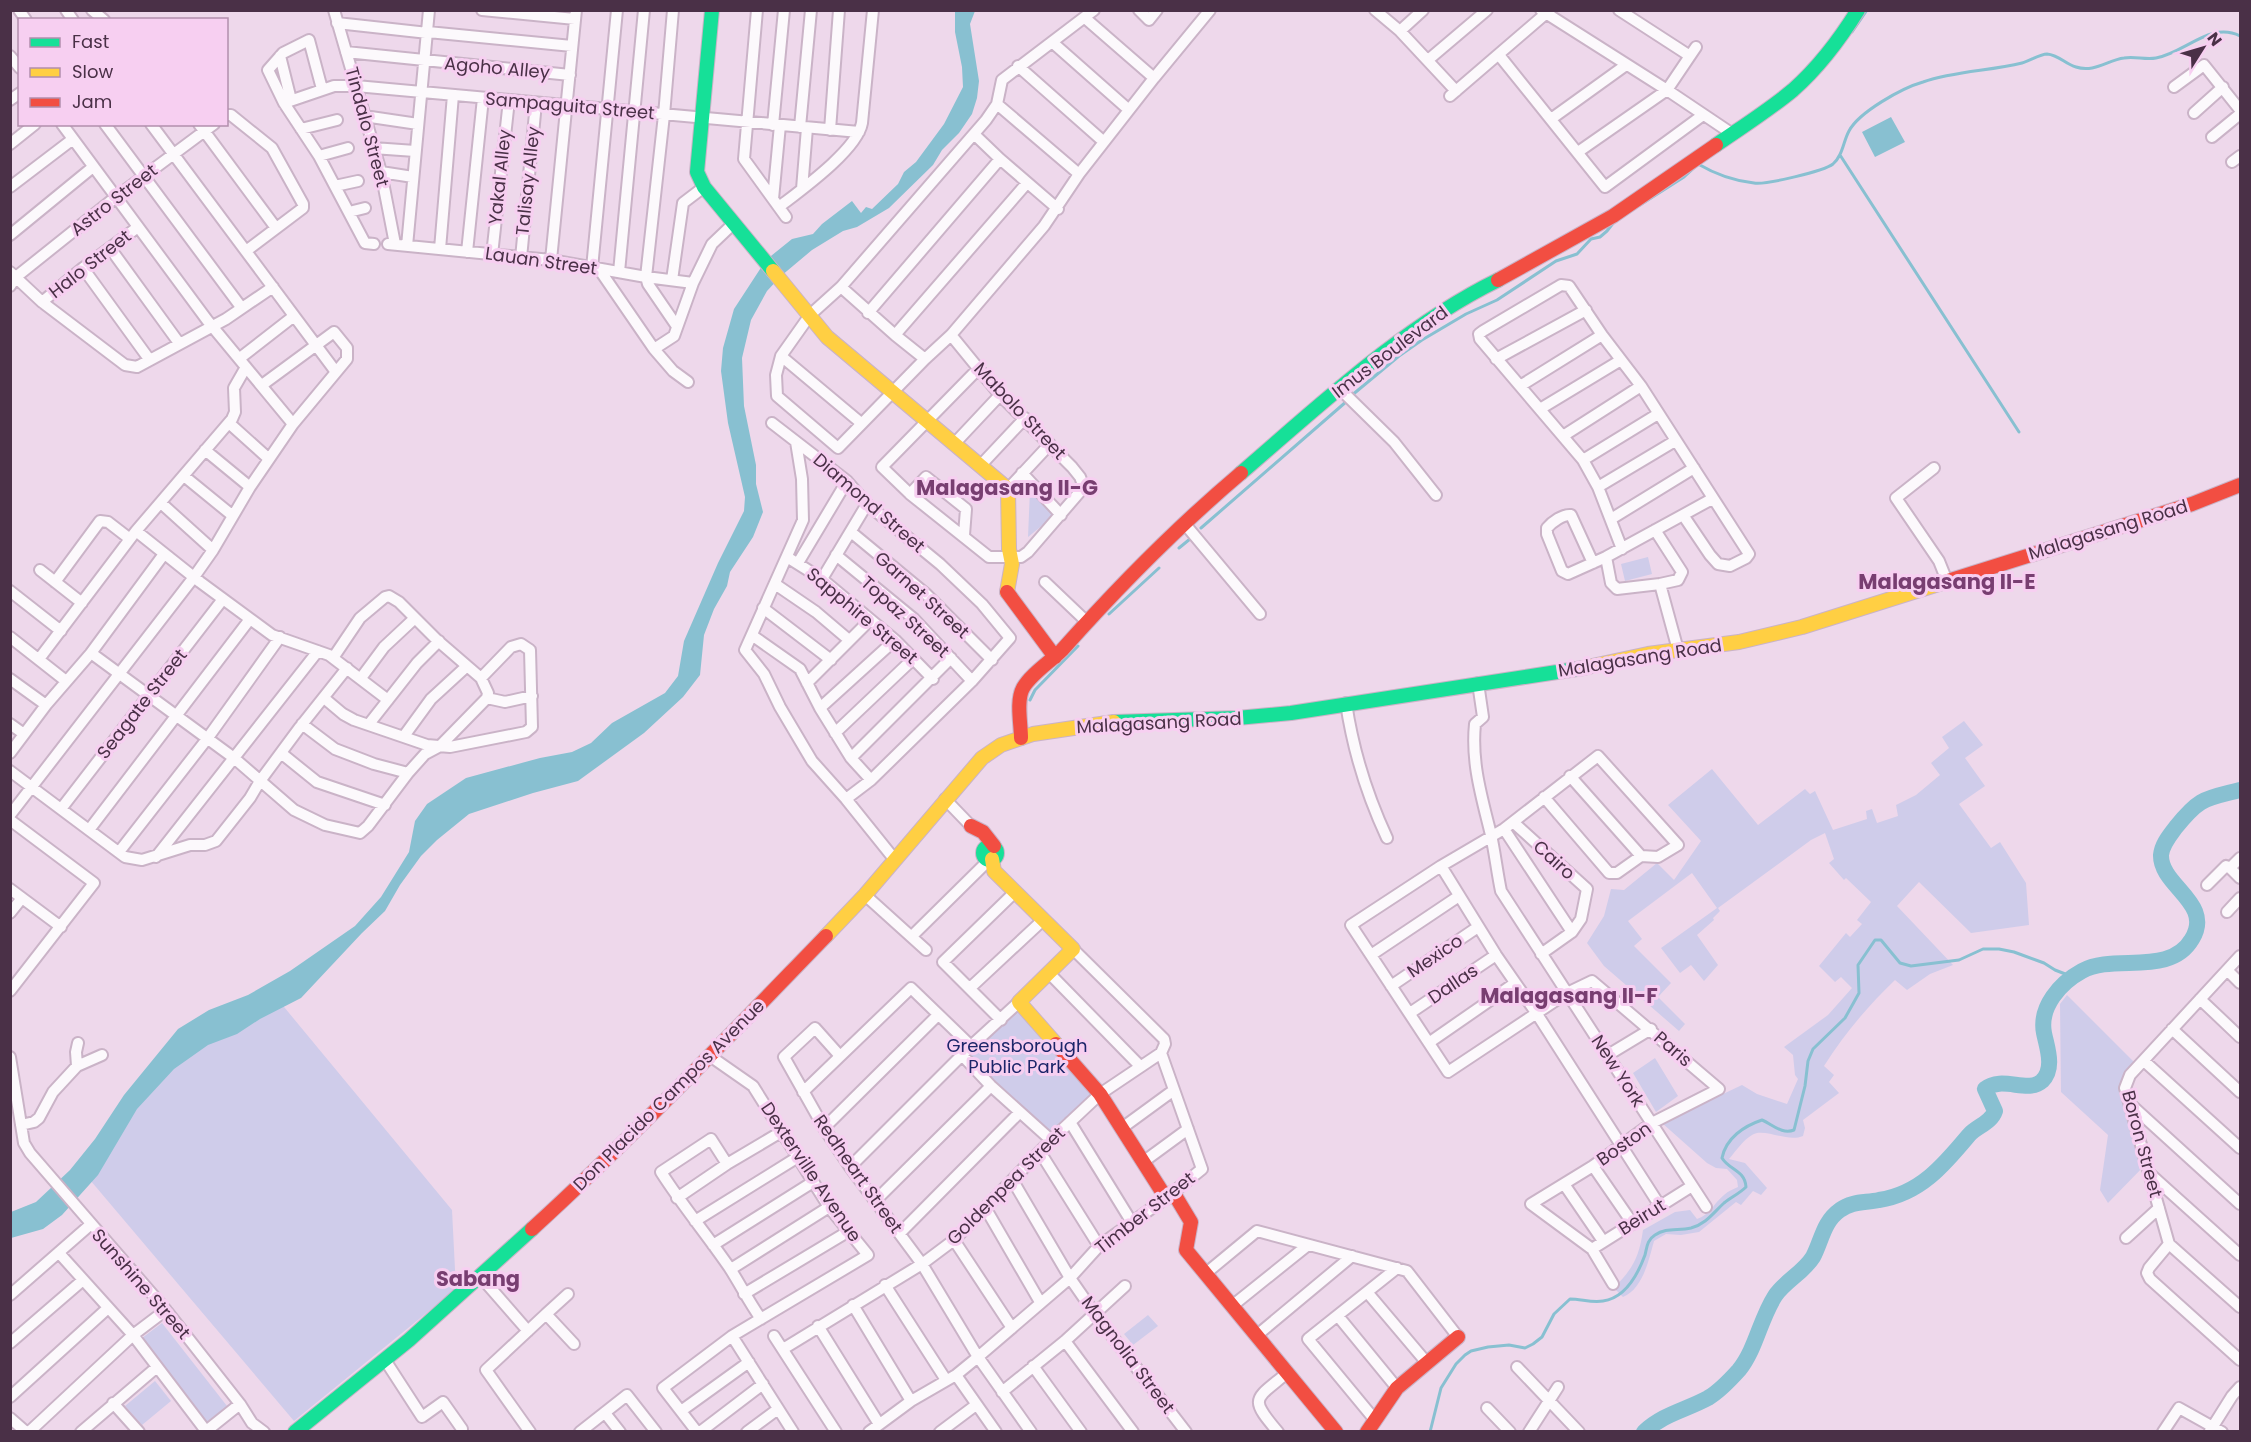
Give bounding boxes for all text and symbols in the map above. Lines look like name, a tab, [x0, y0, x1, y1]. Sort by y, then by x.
legend	[18, 18, 228, 126]
north arrow	[2173, 18, 2233, 78]
text: N	[2202, 28, 2227, 51]
text: Fast	[72, 29, 109, 54]
street label: Agoho Alley	[443, 50, 551, 85]
text: Slow	[72, 59, 114, 84]
street label: Tindalo Street	[339, 64, 396, 190]
street label: Sampaguita Street	[484, 86, 656, 125]
text: Jam	[72, 89, 112, 114]
street label: Talisay Alley	[509, 125, 546, 237]
street label: Yakal Alley	[482, 128, 517, 226]
street label: Astro Street	[65, 158, 162, 241]
street label: Halo Street	[43, 224, 136, 304]
street label: Lauan Street	[484, 240, 599, 281]
street label: Imus Boulevard	[1326, 300, 1453, 404]
street label: Mabolo Street	[969, 356, 1072, 465]
street label: Diamond Street	[808, 447, 931, 558]
district label: Malagasang II-G	[916, 473, 1098, 502]
street label: Malagasang Road	[2025, 493, 2191, 566]
street label: Garnet Street	[870, 545, 975, 644]
street label: Sapphire Street	[801, 562, 923, 670]
district label: Malagasang II-E	[1858, 567, 2036, 596]
street label: Topaz Street	[856, 570, 955, 663]
street label: Malagasang Road	[1556, 632, 1724, 683]
street label: Seagate Street	[91, 643, 193, 764]
street label: Malagasang Road	[1076, 706, 1242, 739]
street label: Cairo	[1528, 834, 1581, 885]
street label: Mexico	[1402, 928, 1467, 983]
street label: Dallas	[1423, 958, 1483, 1009]
district label: Malagasang II-F	[1480, 981, 1658, 1010]
street label: Don Placido Campos Avenue	[567, 993, 770, 1196]
street label: Paris	[1649, 1025, 1698, 1072]
street label: New York	[1586, 1030, 1651, 1112]
park label: Greensborough Public Park	[946, 1033, 1088, 1079]
street label: Boron Street	[2116, 1088, 2169, 1200]
street label: Dexterville Avenue	[755, 1097, 868, 1247]
street label: Redheart Street	[808, 1109, 909, 1238]
street label: Boston	[1591, 1116, 1656, 1171]
street label: Goldenpea Street	[941, 1121, 1070, 1250]
street label: Timber Street	[1090, 1166, 1200, 1259]
street label: Beirut	[1613, 1192, 1670, 1241]
street label: Sunshine Street	[86, 1223, 196, 1344]
district label: Sabang	[436, 1264, 520, 1293]
street label: Magnolia Street	[1076, 1291, 1181, 1419]

